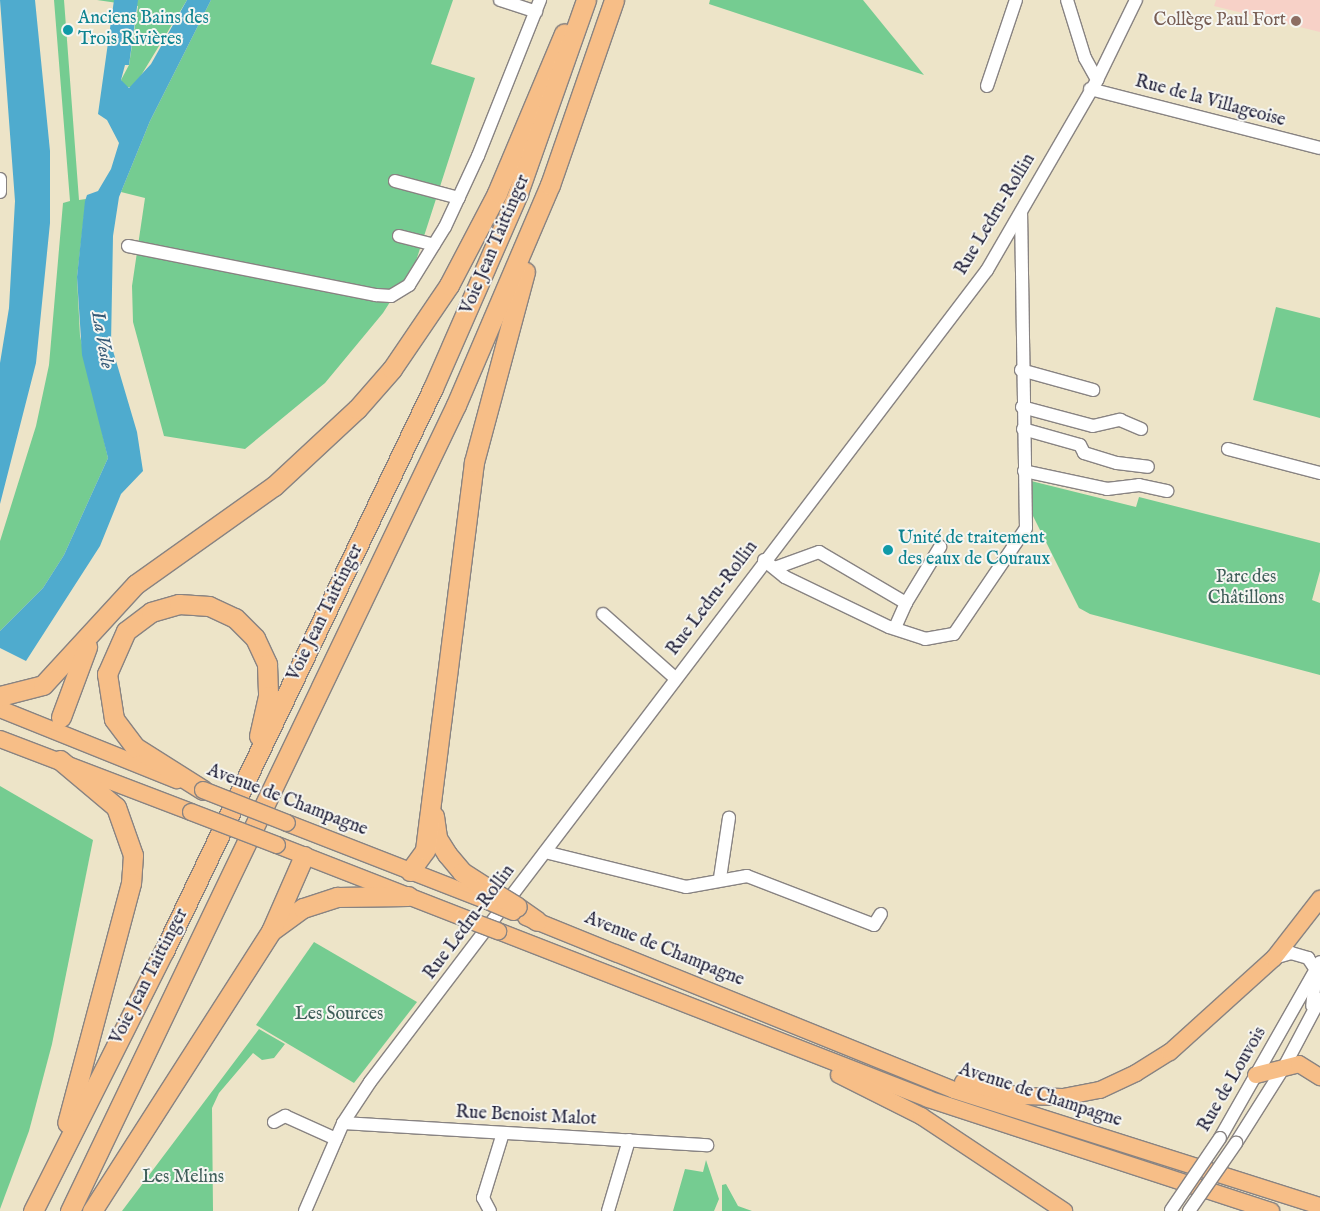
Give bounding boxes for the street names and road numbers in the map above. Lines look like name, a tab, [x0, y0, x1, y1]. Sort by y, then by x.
street label: Rue de la Villageoise	[1132, 72, 1288, 132]
street label: Rue Ledru-Rollin	[951, 150, 1041, 280]
street label: Voie Jean Taittinger	[457, 172, 535, 318]
street label: Rue Ledru-Rollin	[663, 537, 763, 661]
street label: Voie Jean Taittinger	[284, 541, 368, 685]
street label: Avenue de Champagne	[204, 760, 370, 842]
street label: Rue Ledru-Rollin	[420, 861, 520, 985]
street label: Voie Jean Taittinger	[106, 905, 194, 1049]
street label: Avenue de Champagne	[581, 908, 747, 992]
street label: Rue de Louvois	[1194, 1024, 1272, 1136]
street label: Avenue de Champagne	[956, 1059, 1124, 1133]
street label: Rue Benoist Malot	[455, 1103, 597, 1131]

